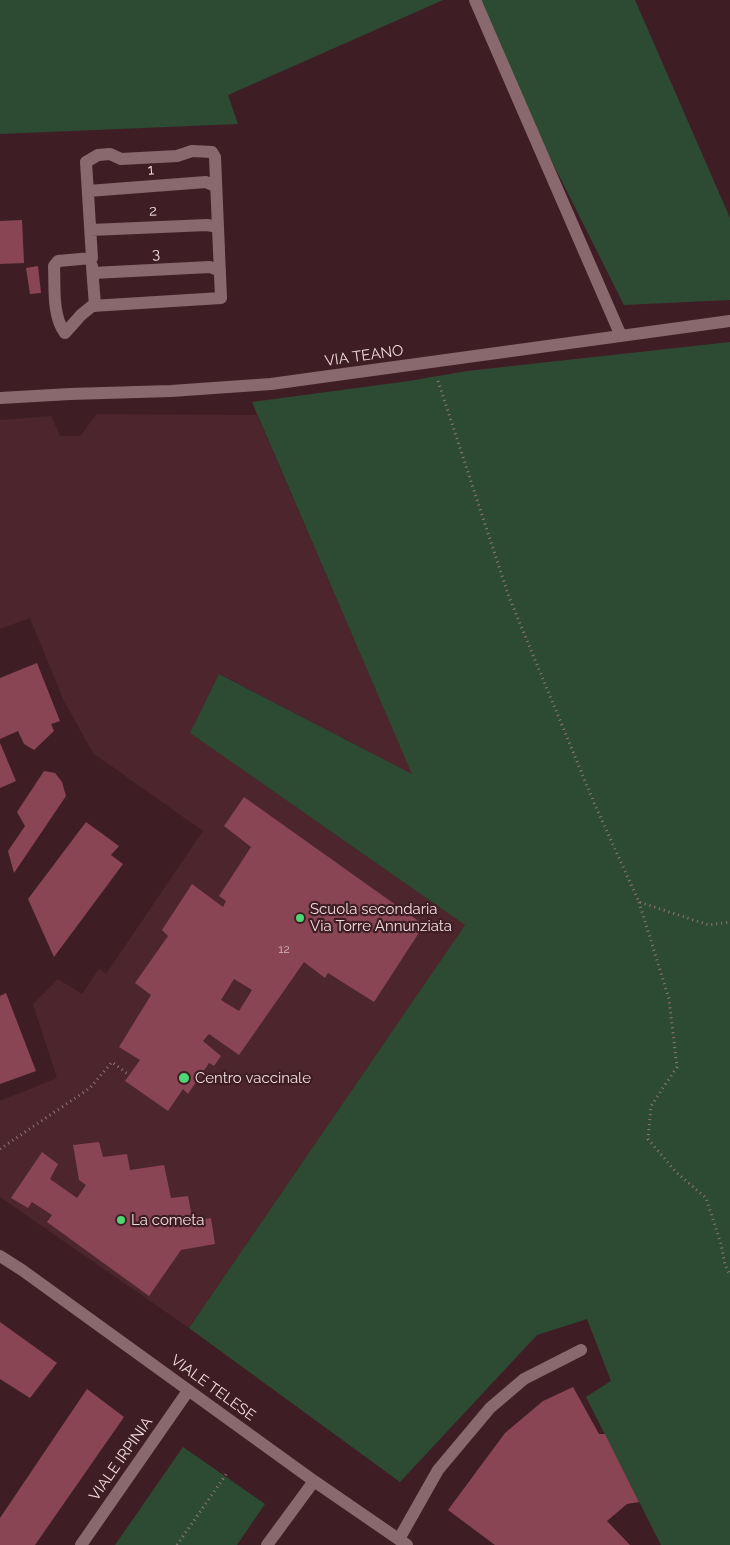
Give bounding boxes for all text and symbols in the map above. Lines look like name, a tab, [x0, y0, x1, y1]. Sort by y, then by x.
street label: 1	[147, 161, 155, 179]
street label: 2	[149, 202, 157, 220]
street label: 3	[152, 245, 160, 263]
street label: VIA TEANO	[324, 342, 404, 370]
place label: Scuola secondaria Via Torre Annunziata	[310, 900, 452, 935]
marker: Scuola secondaria Via Torre Annunziata	[294, 912, 306, 924]
house number: 12	[278, 942, 290, 956]
place label: Centro vaccinale	[195, 1069, 311, 1087]
marker: Centro vaccinale	[177, 1071, 191, 1085]
place label: La cometa	[131, 1211, 205, 1229]
marker: La cometa	[115, 1214, 127, 1226]
street label: VIALE TELESE	[167, 1351, 259, 1425]
street label: VIALE IRPINIA	[86, 1414, 156, 1504]

